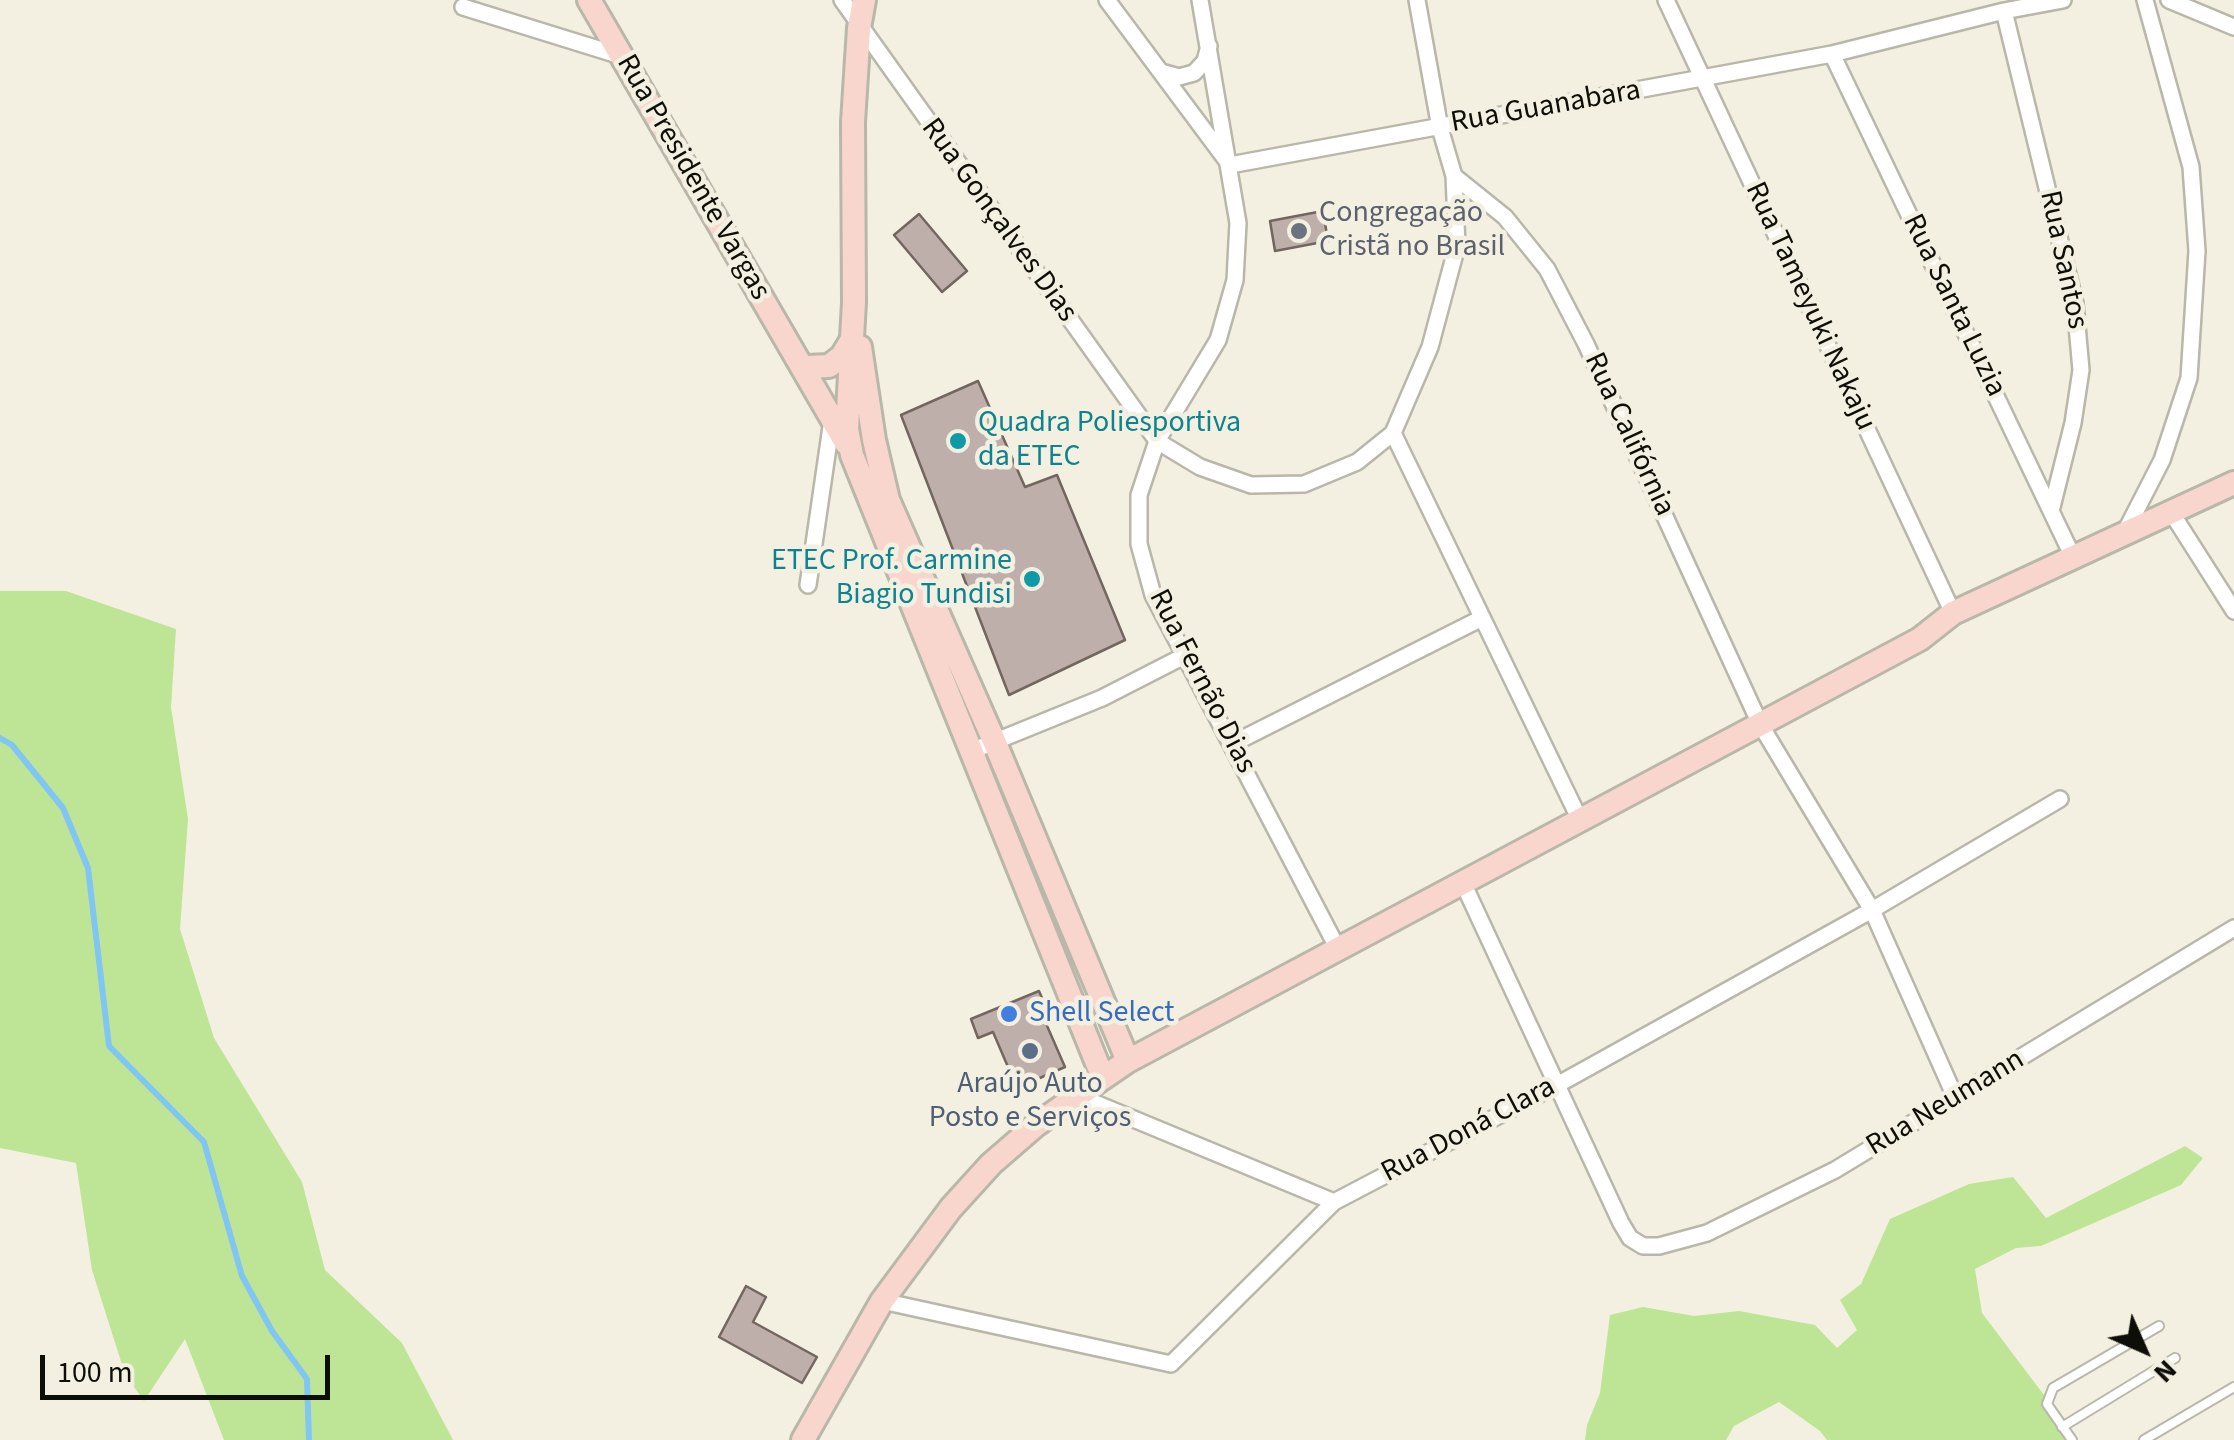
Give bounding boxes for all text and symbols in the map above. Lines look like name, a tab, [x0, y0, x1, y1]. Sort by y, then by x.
street label: Rua Presidente Vargas	[607, 49, 777, 307]
street label: Rua Guanabara	[1448, 74, 1644, 142]
street label: Rua Gonçalves Dias	[912, 112, 1084, 330]
street label: Rua Tameyuki Nakaju	[1736, 177, 1882, 437]
street label: Rua Santos	[2030, 188, 2094, 332]
place label: Congregação Cristã no Brasil	[1319, 196, 1505, 266]
street label: Rua Santa Luzia	[1893, 209, 2013, 403]
marker: Congregação Cristã no Brasil	[1288, 220, 1310, 242]
street label: Rua Califórnia	[1575, 348, 1681, 522]
place label: Quadra Poliesportiva da ETEC	[978, 406, 1241, 476]
marker: Quadra Poliesportiva da ETEC	[947, 430, 969, 452]
place label: ETEC Prof. Carmine Biagio Tundisi	[771, 544, 1012, 614]
marker: ETEC Prof. Carmine Biagio Tundisi	[1021, 568, 1043, 590]
street label: Rua Fernão Dias	[1139, 584, 1263, 780]
place label: Shell Select	[1029, 996, 1174, 1032]
marker: Shell Select	[998, 1003, 1020, 1025]
marker: Araújo Auto Posto e Serviços	[1019, 1040, 1041, 1062]
street label: Rua Neumann	[1860, 1043, 2032, 1165]
place label: Araújo Auto Posto e Serviços	[929, 1067, 1131, 1138]
street label: Rua Doná Clara	[1376, 1070, 1562, 1192]
north arrow	[2094, 1300, 2194, 1400]
scale bar	[45, 1335, 335, 1397]
text: N	[2144, 1350, 2186, 1392]
text: 100 m	[57, 1351, 133, 1394]

